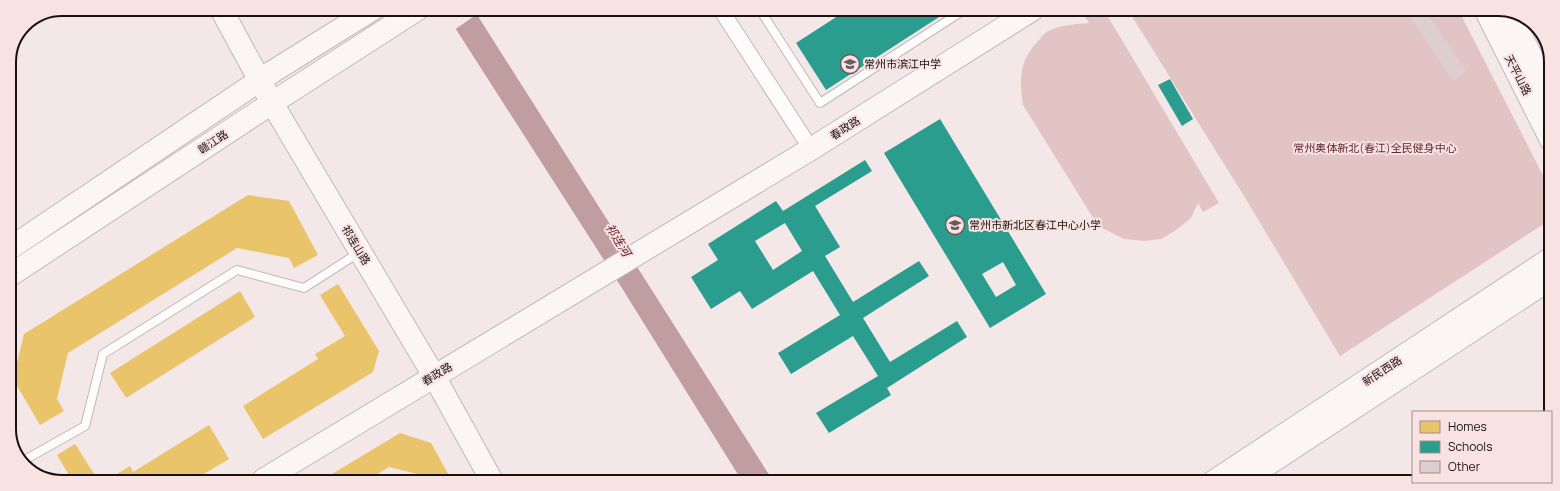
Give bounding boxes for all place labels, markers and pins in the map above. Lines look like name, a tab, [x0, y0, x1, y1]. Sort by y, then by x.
school or university icon: 常州市滨江中学	[839, 53, 861, 75]
place label: 常州市滨江中学	[864, 56, 941, 71]
school or university icon: 常州市新北区春江中心小学	[944, 214, 966, 236]
place label: 常州市新北区春江中心小学	[969, 217, 1101, 232]

